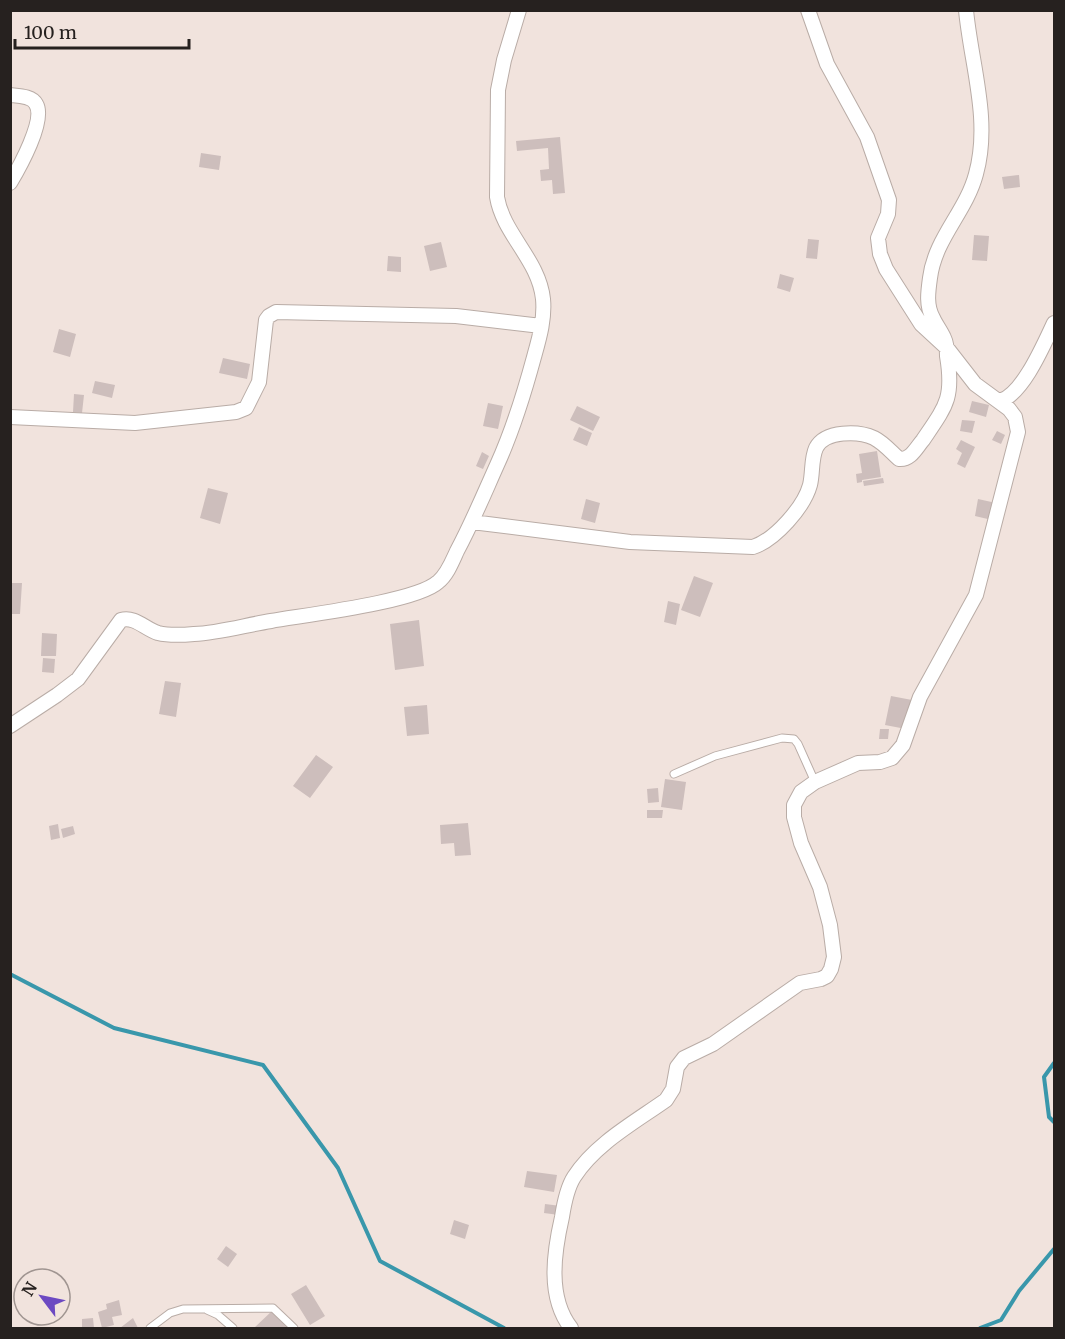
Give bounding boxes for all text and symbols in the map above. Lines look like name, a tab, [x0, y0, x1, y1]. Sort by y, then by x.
scale bar	[15, 12, 189, 50]
text: 100 m	[24, 21, 77, 44]
north arrow	[12, 1267, 72, 1327]
text: N	[17, 1278, 41, 1300]

